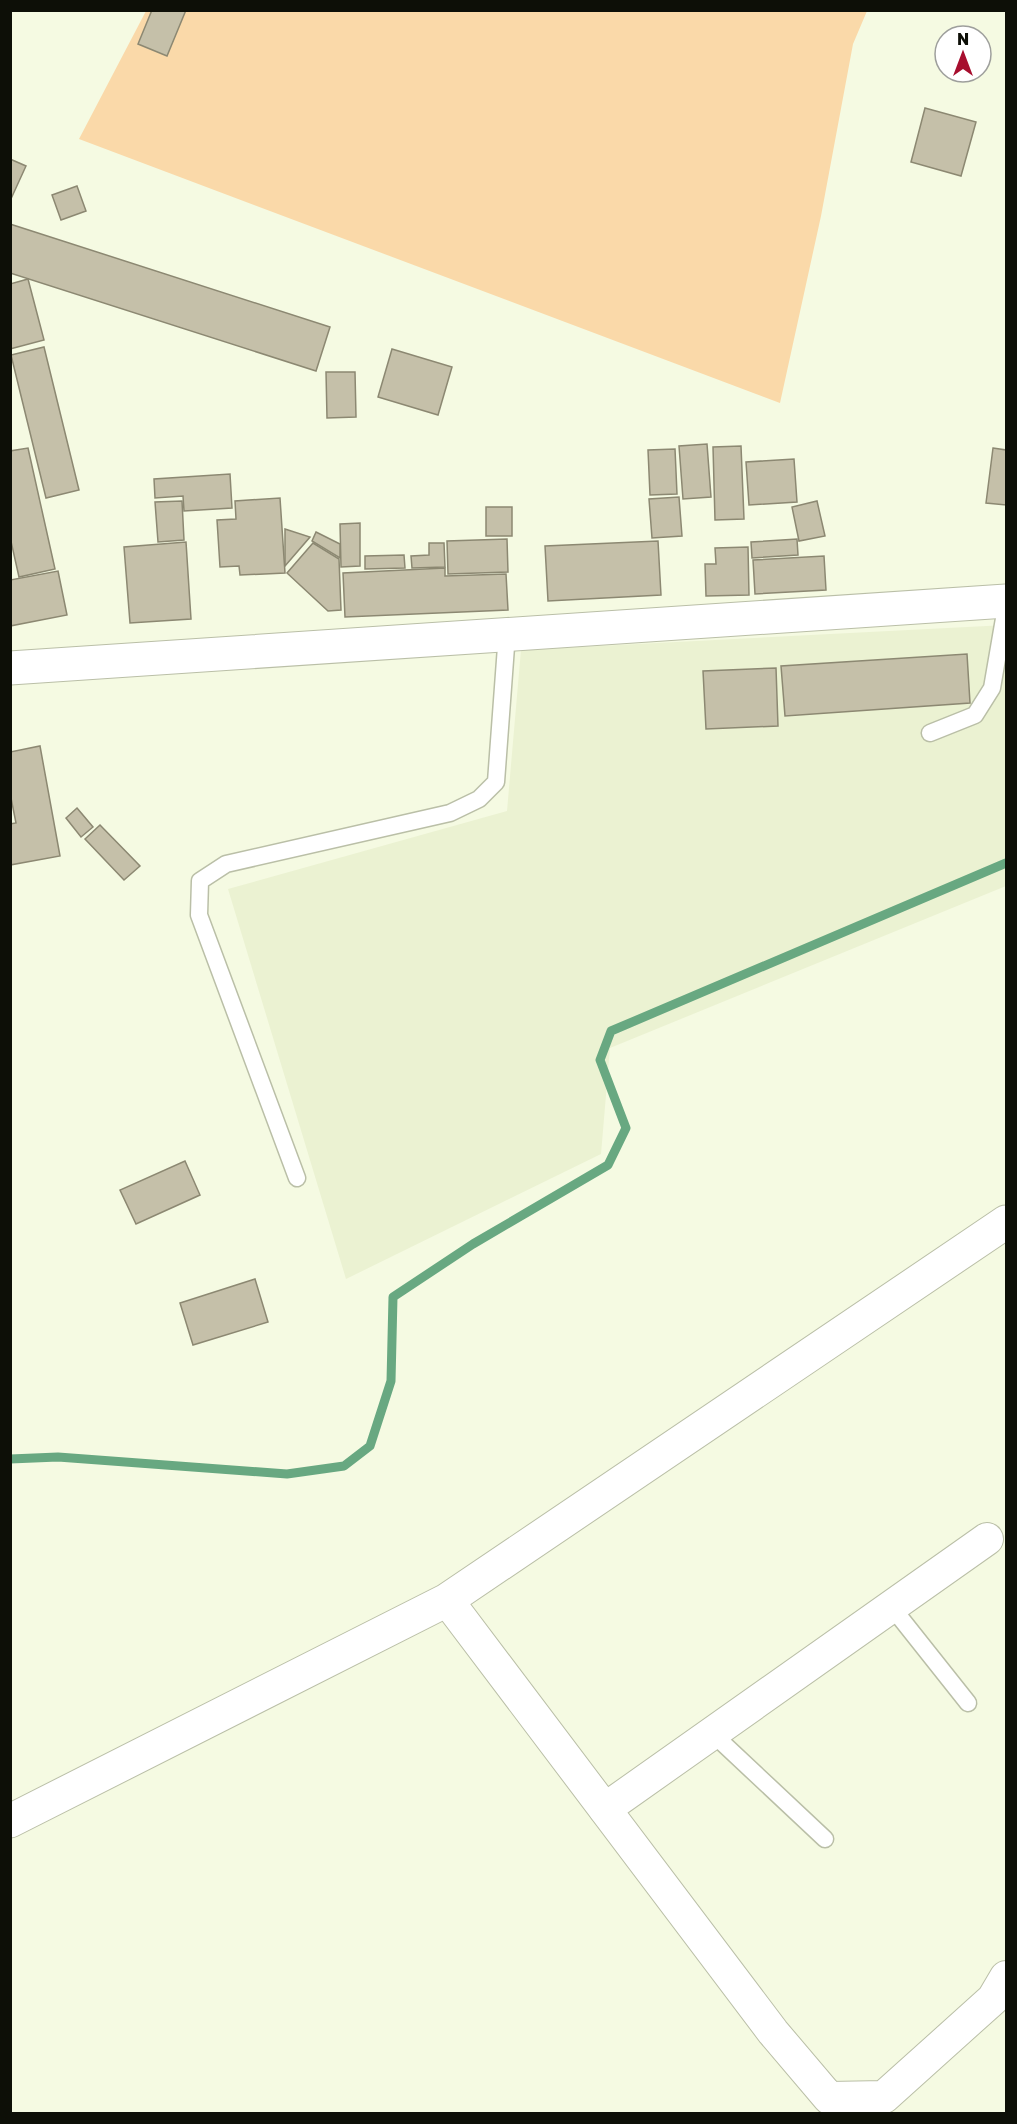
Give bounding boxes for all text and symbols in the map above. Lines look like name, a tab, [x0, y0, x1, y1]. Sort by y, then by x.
north arrow	[933, 24, 993, 84]
text: N	[957, 29, 969, 49]

